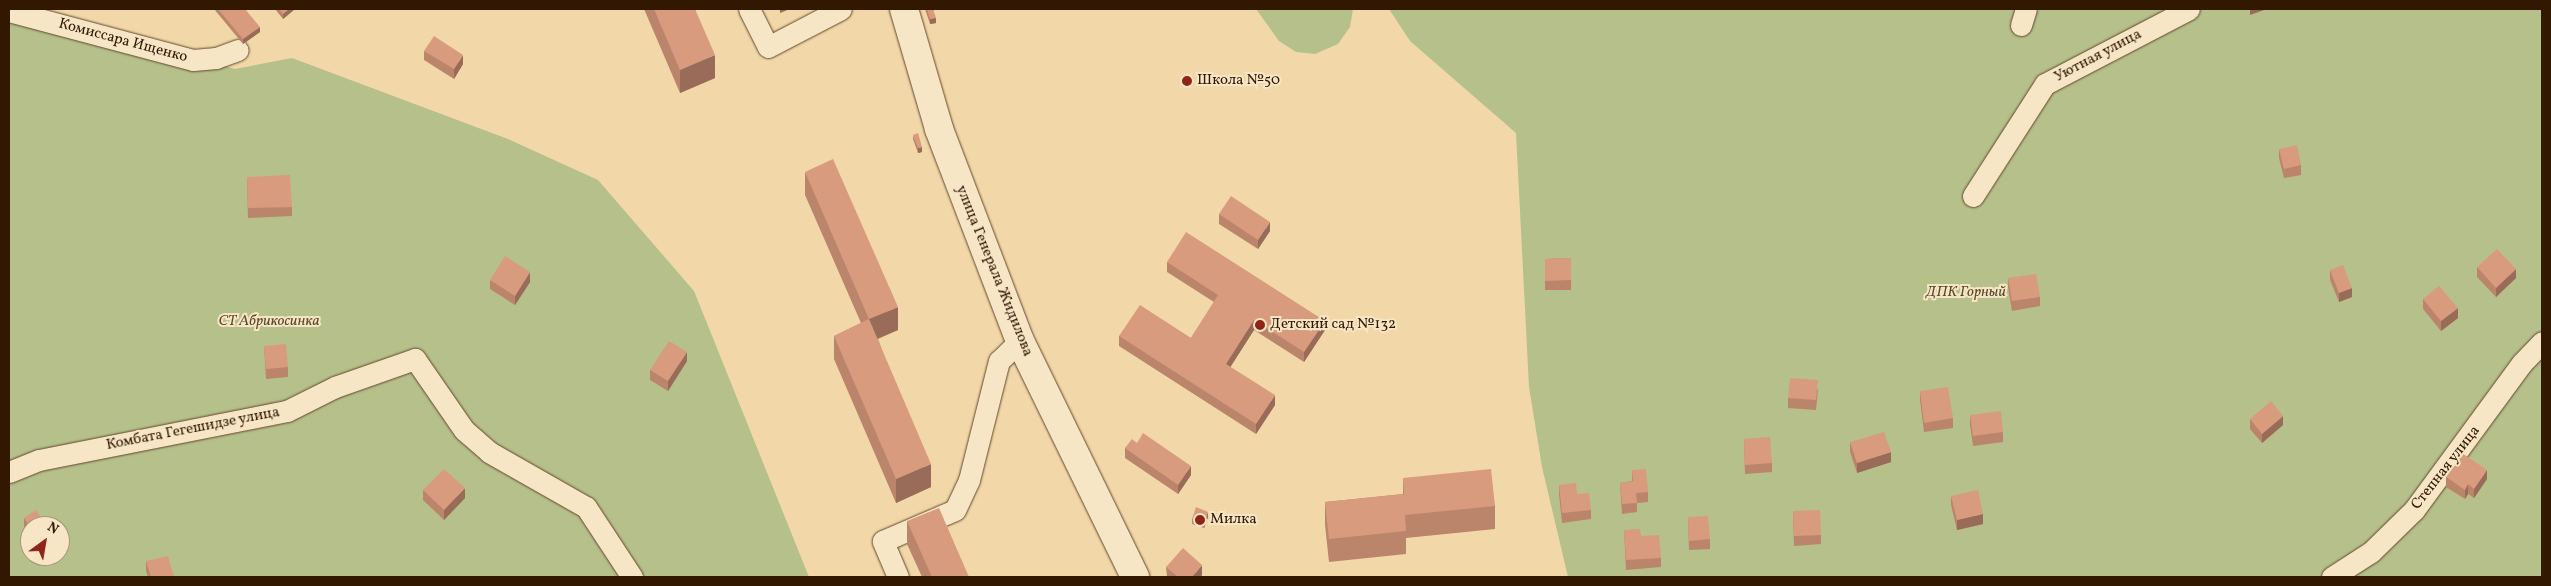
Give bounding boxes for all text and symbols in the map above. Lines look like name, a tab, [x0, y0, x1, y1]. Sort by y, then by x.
street label: Комиссара Ищенко	[57, 15, 189, 67]
street label: Уютная улица	[2051, 25, 2145, 87]
place label: Школа №50	[1197, 72, 1280, 90]
marker: Школа №50	[1181, 75, 1193, 87]
street label: улица Генерала Жидилова	[951, 183, 1037, 359]
park label: ДПК Горный	[1926, 284, 2006, 302]
park label: СТ Абрикосинка	[219, 313, 319, 331]
place label: Детский сад №132	[1270, 316, 1396, 334]
marker: Детский сад №132	[1254, 319, 1266, 331]
street label: Комбата Гегешидзе улица	[105, 403, 281, 455]
street label: Степная улица	[2408, 422, 2484, 514]
place label: Милка	[1210, 511, 1257, 529]
marker: Милка	[1194, 514, 1206, 526]
north arrow	[20, 516, 70, 566]
text: N	[43, 518, 62, 539]

